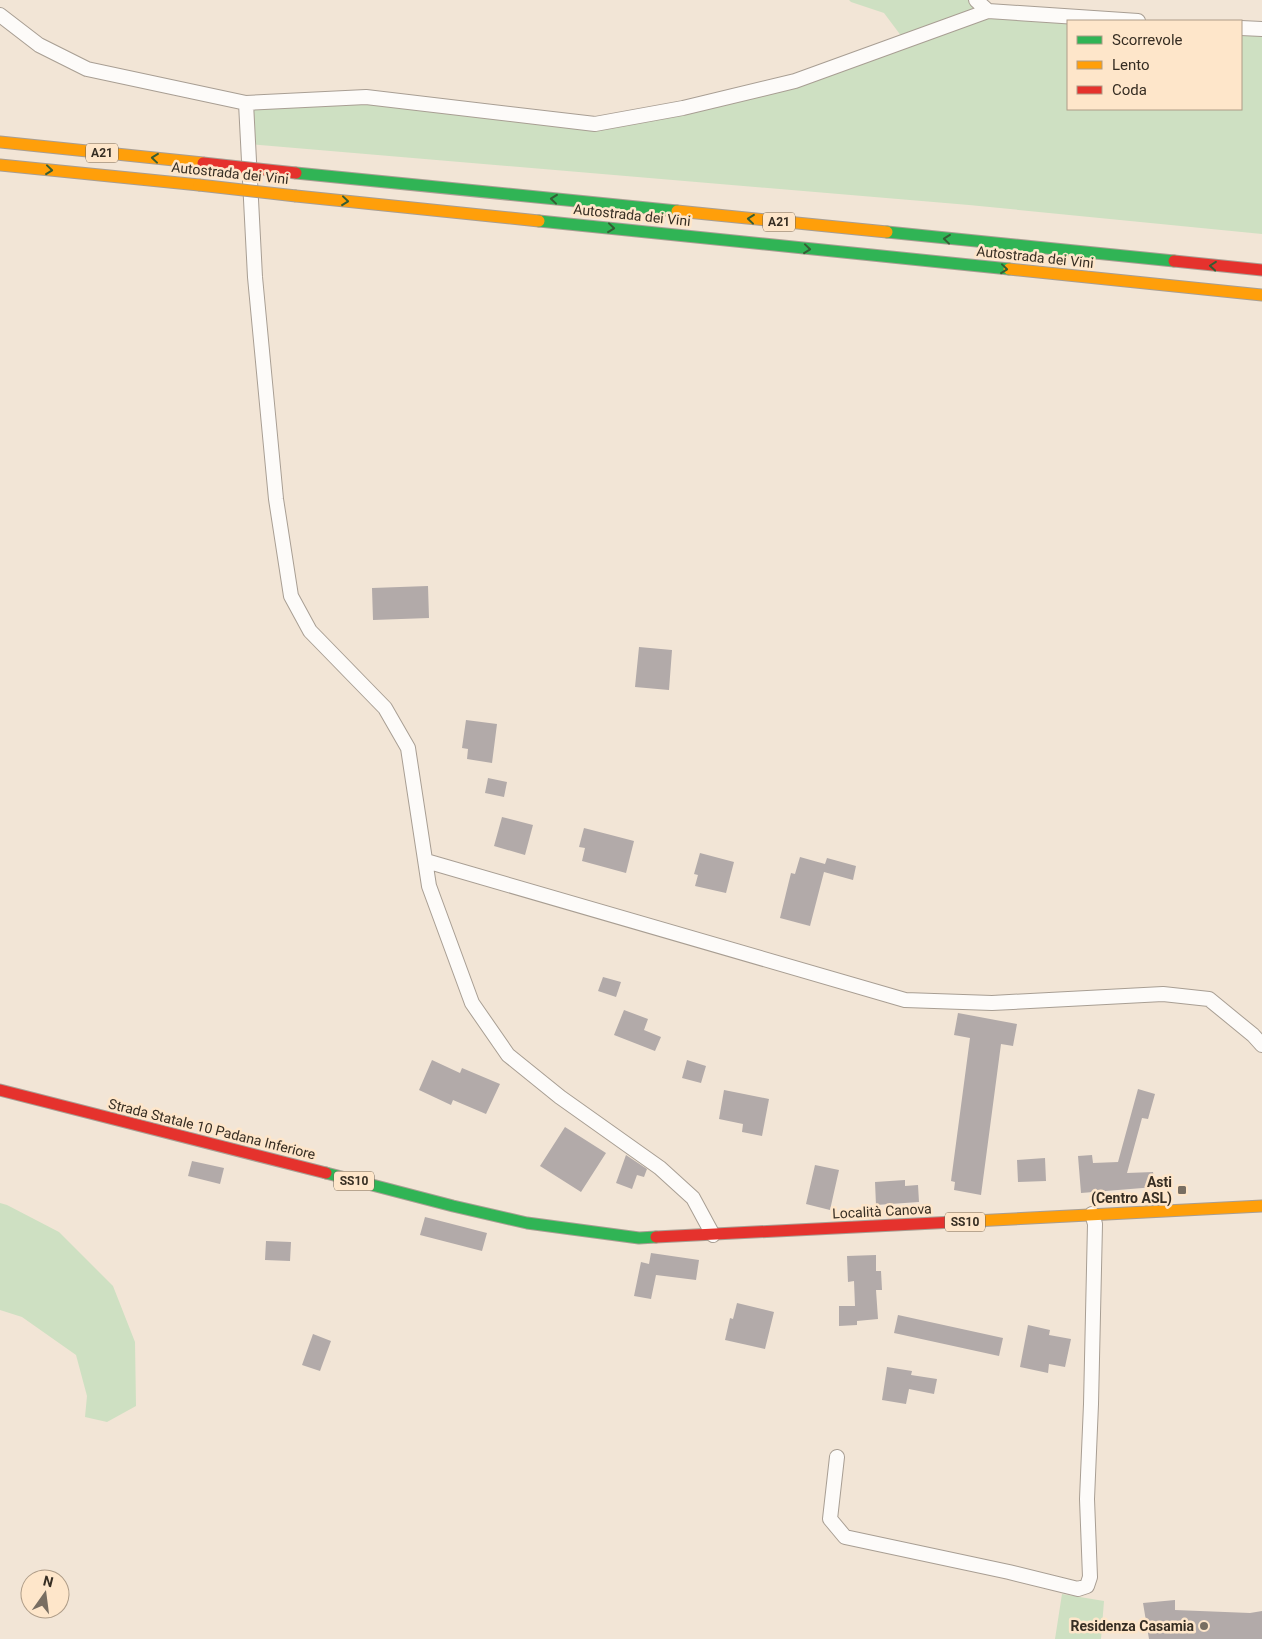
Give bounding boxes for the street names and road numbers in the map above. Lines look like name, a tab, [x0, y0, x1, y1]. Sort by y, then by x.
road number: A21	[86, 144, 118, 162]
street label: Autostrada dei Vini	[171, 159, 289, 187]
street label: Autostrada dei Vini	[573, 201, 691, 229]
road number: A21	[763, 212, 795, 232]
street label: Autostrada dei Vini	[976, 243, 1094, 271]
street label: Strada Statale 10 Padana Inferiore	[107, 1096, 317, 1162]
road number: SS10	[334, 1172, 374, 1190]
street label: Località Canova	[832, 1200, 932, 1222]
road number: SS10	[945, 1212, 985, 1232]

